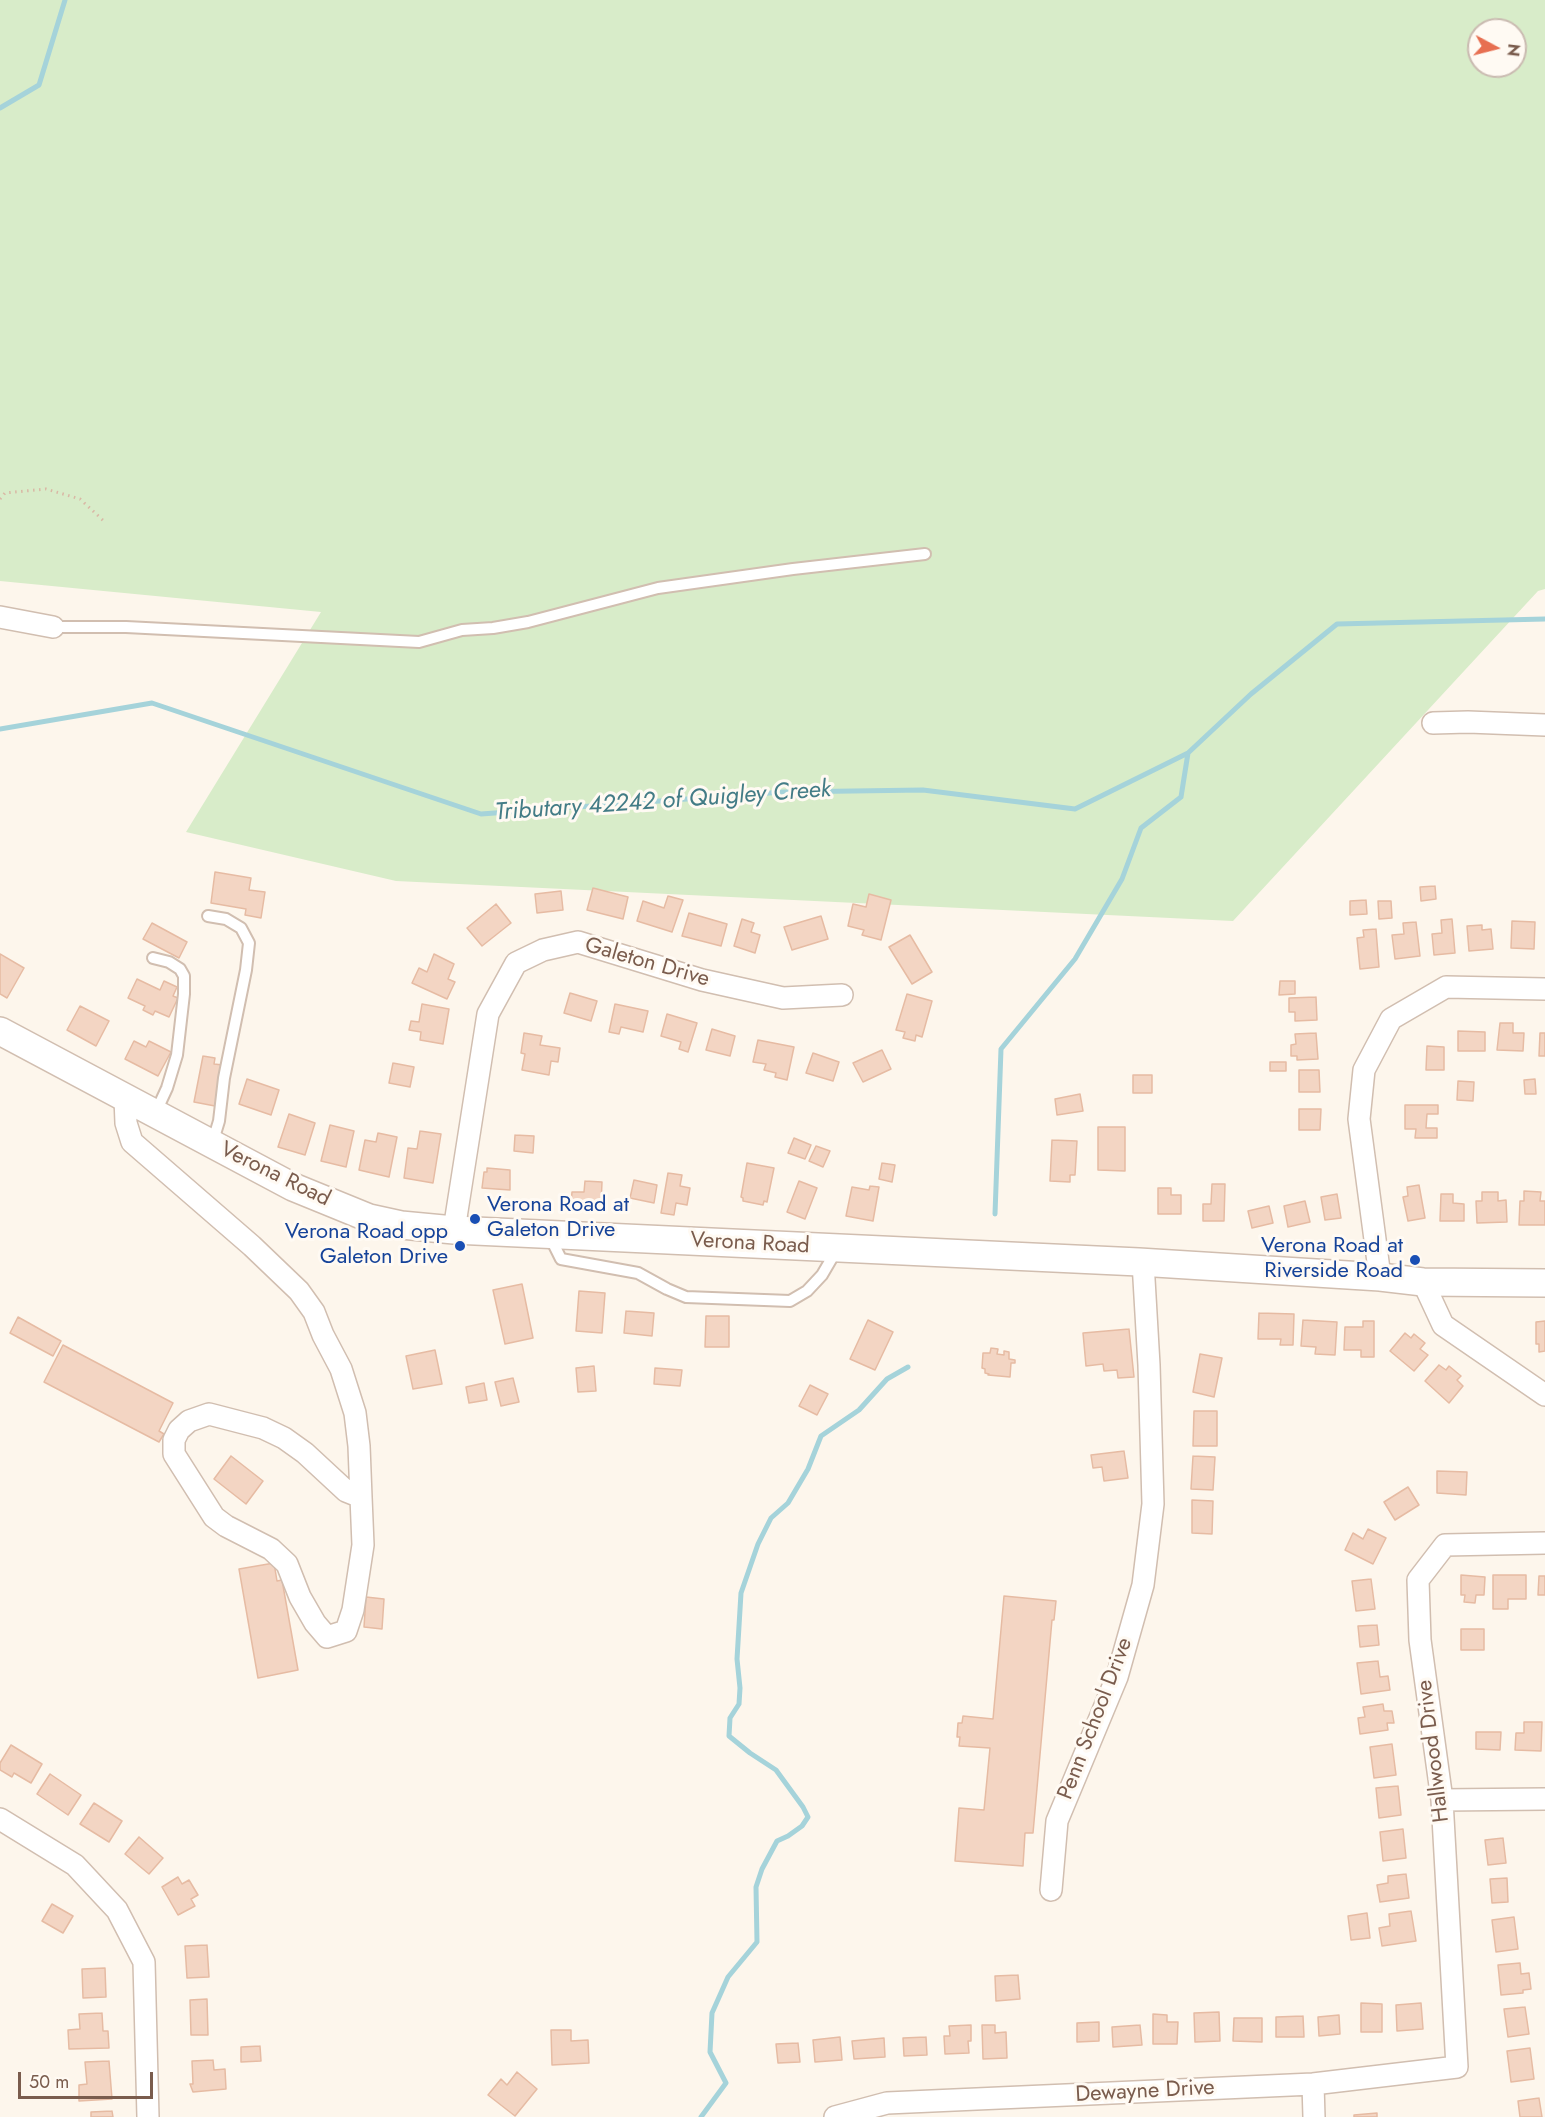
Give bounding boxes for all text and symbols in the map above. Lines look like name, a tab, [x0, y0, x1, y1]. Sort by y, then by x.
north arrow	[1467, 18, 1527, 78]
text: N	[1501, 42, 1526, 58]
water label: Tributary 42242 of Quigley Creek	[494, 776, 832, 828]
street label: Galeton Drive	[582, 933, 712, 993]
street label: Verona Road	[216, 1137, 334, 1213]
place label: Verona Road at Galeton Drive	[487, 1193, 629, 1244]
marker: Verona Road at Galeton Drive	[468, 1212, 482, 1226]
place label: Verona Road opp Galeton Drive	[285, 1220, 448, 1272]
street label: Verona Road	[690, 1228, 810, 1260]
place label: Verona Road at Riverside Road	[1261, 1234, 1403, 1286]
marker: Verona Road opp Galeton Drive	[453, 1239, 467, 1253]
marker: Verona Road at Riverside Road	[1408, 1253, 1422, 1267]
street label: Penn School Drive	[1053, 1634, 1139, 1804]
street label: Hallwood Drive	[1412, 1678, 1456, 1824]
scale bar	[21, 2060, 156, 2098]
text: 50 m	[29, 2069, 69, 2095]
street label: Dewayne Drive	[1075, 2075, 1215, 2109]

